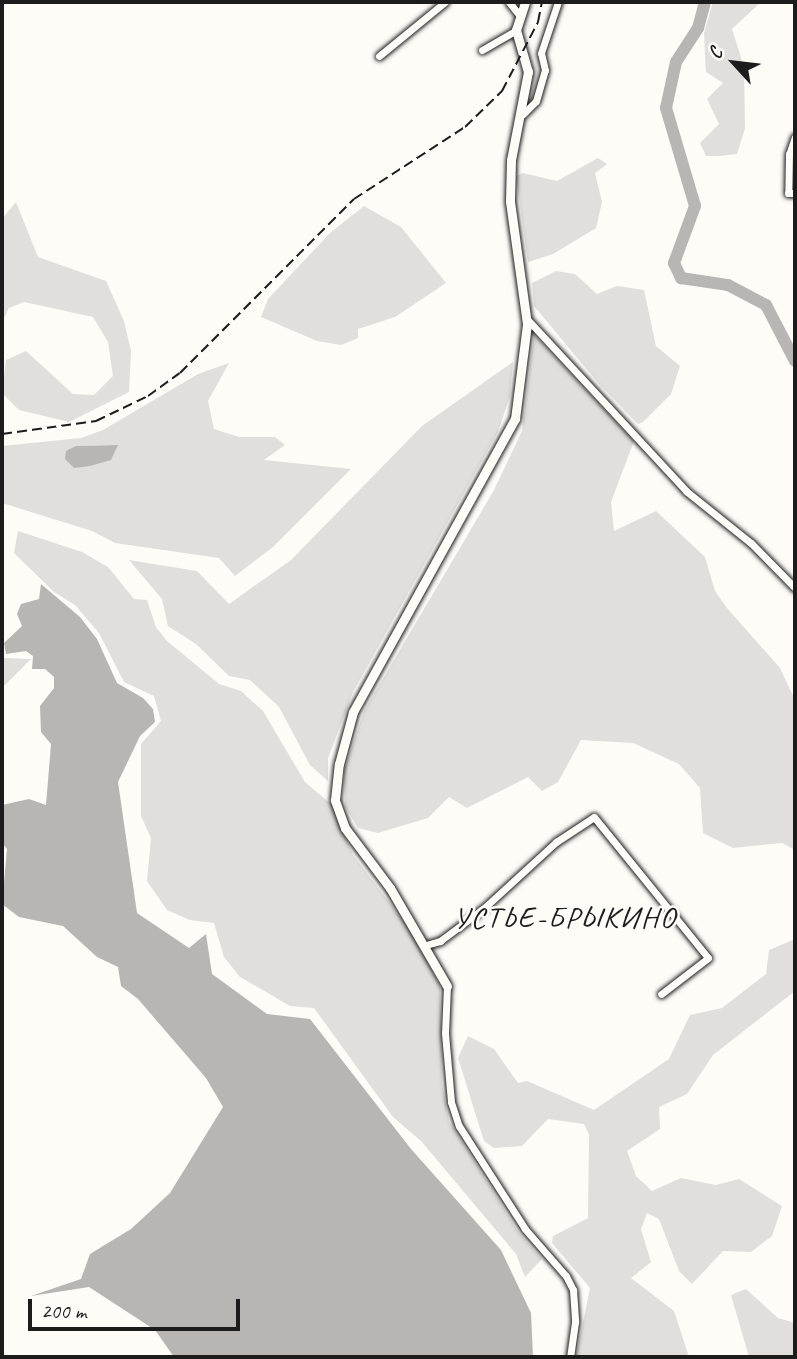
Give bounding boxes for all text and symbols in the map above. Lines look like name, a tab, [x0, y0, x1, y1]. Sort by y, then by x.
north arrow	[699, 28, 769, 98]
text: С	[702, 44, 728, 63]
district label: УСТЬЕ-БРЫКИНО	[454, 899, 676, 935]
scale bar	[32, 1286, 243, 1330]
text: 200 m	[41, 1298, 86, 1324]

